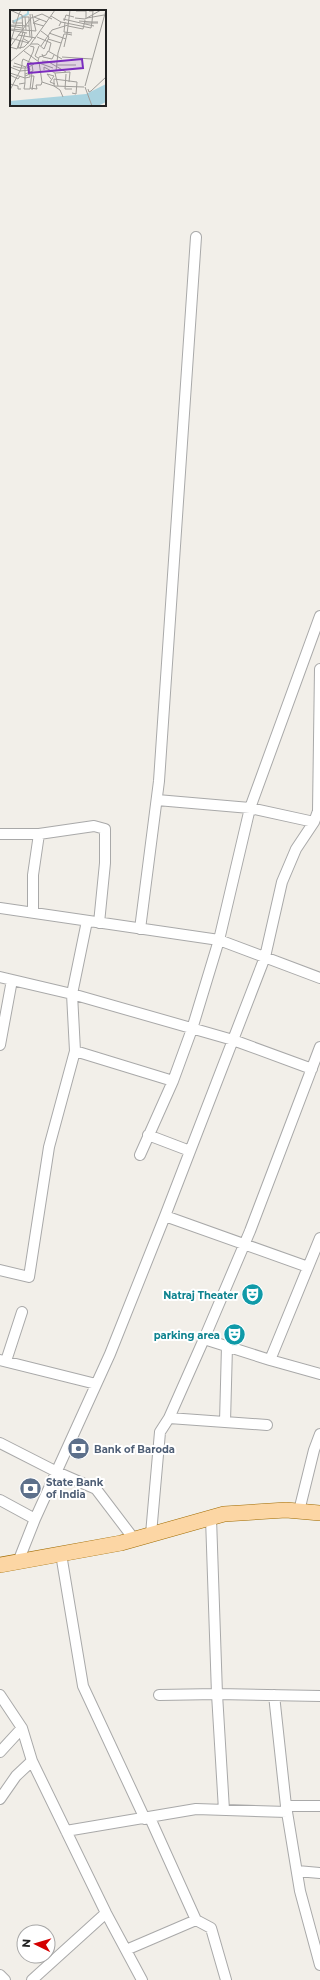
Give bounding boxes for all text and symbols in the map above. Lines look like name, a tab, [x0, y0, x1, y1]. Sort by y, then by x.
inset map	[10, 10, 106, 106]
theatre icon: Natraj Theater	[240, 1282, 266, 1308]
place label: Natraj Theater	[163, 1289, 239, 1302]
theatre icon: parking area	[222, 1322, 248, 1348]
place label: parking area	[154, 1329, 220, 1342]
bank icon: Bank of Baroda	[66, 1436, 92, 1462]
place label: Bank of Baroda	[94, 1443, 175, 1456]
bank icon: State Bank of India	[17, 1475, 43, 1501]
place label: State Bank of India	[46, 1476, 104, 1501]
north arrow	[16, 1924, 56, 1964]
text: N	[19, 1938, 33, 1948]

